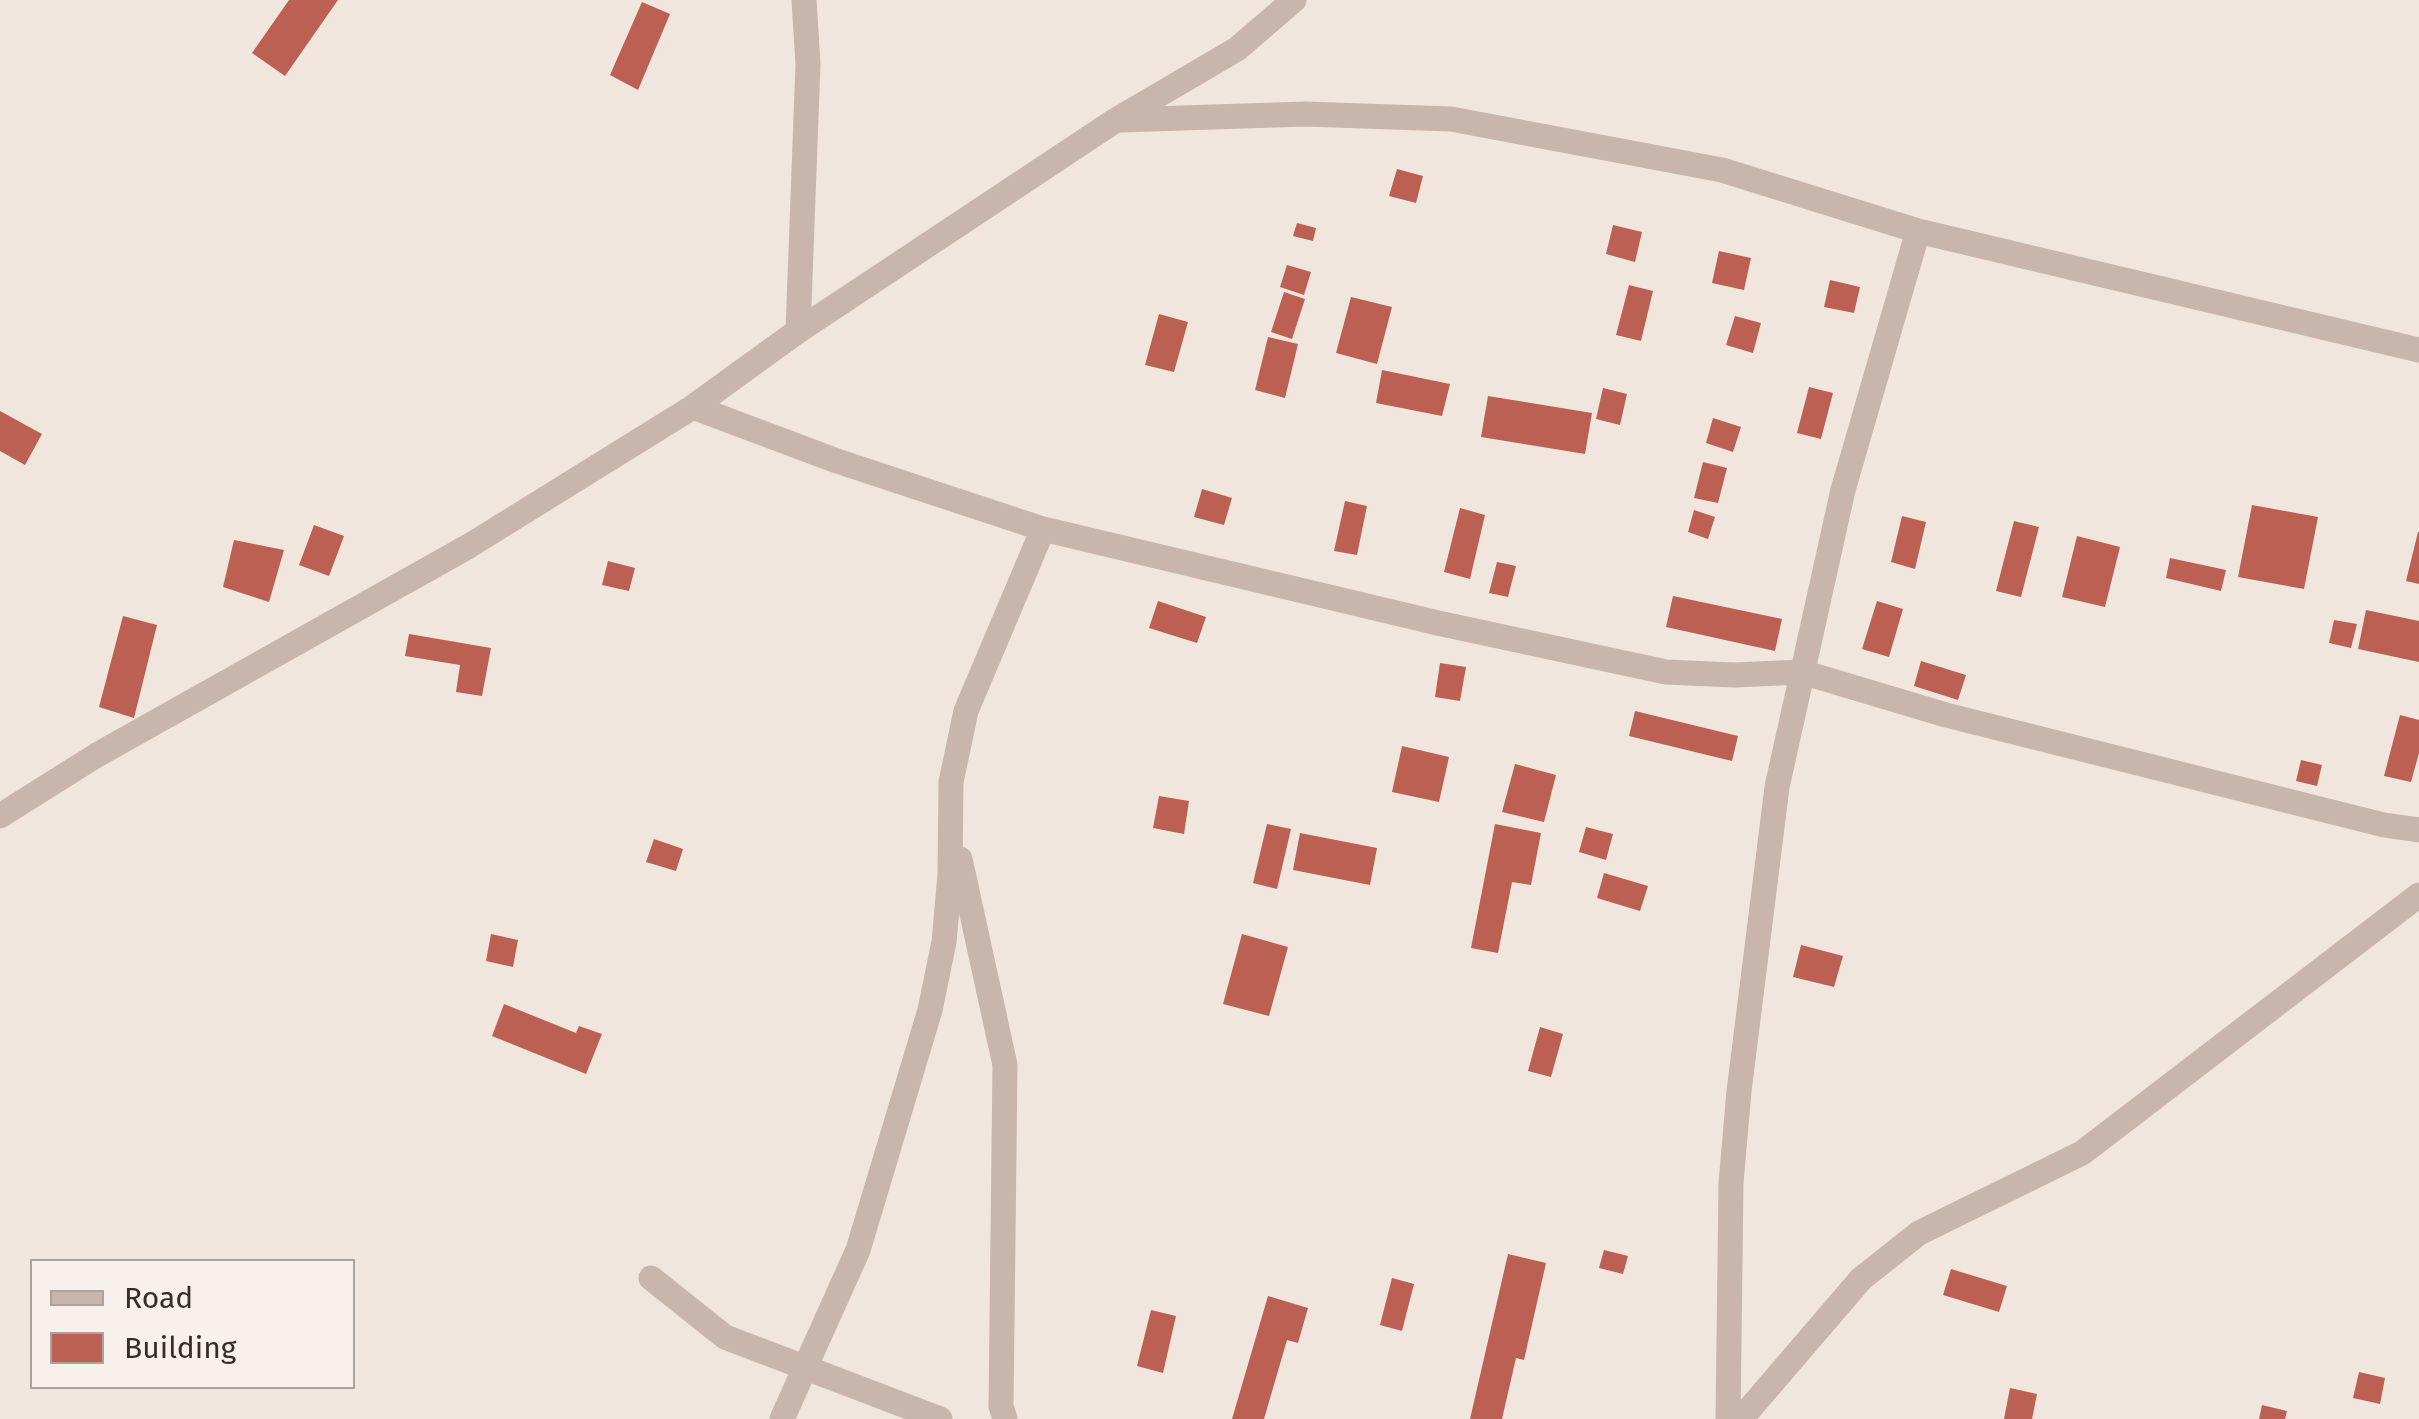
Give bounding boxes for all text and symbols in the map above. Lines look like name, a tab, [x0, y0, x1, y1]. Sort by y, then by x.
legend	[30, 1259, 355, 1389]
text: Road	[124, 1280, 193, 1316]
text: Building	[124, 1330, 236, 1366]

